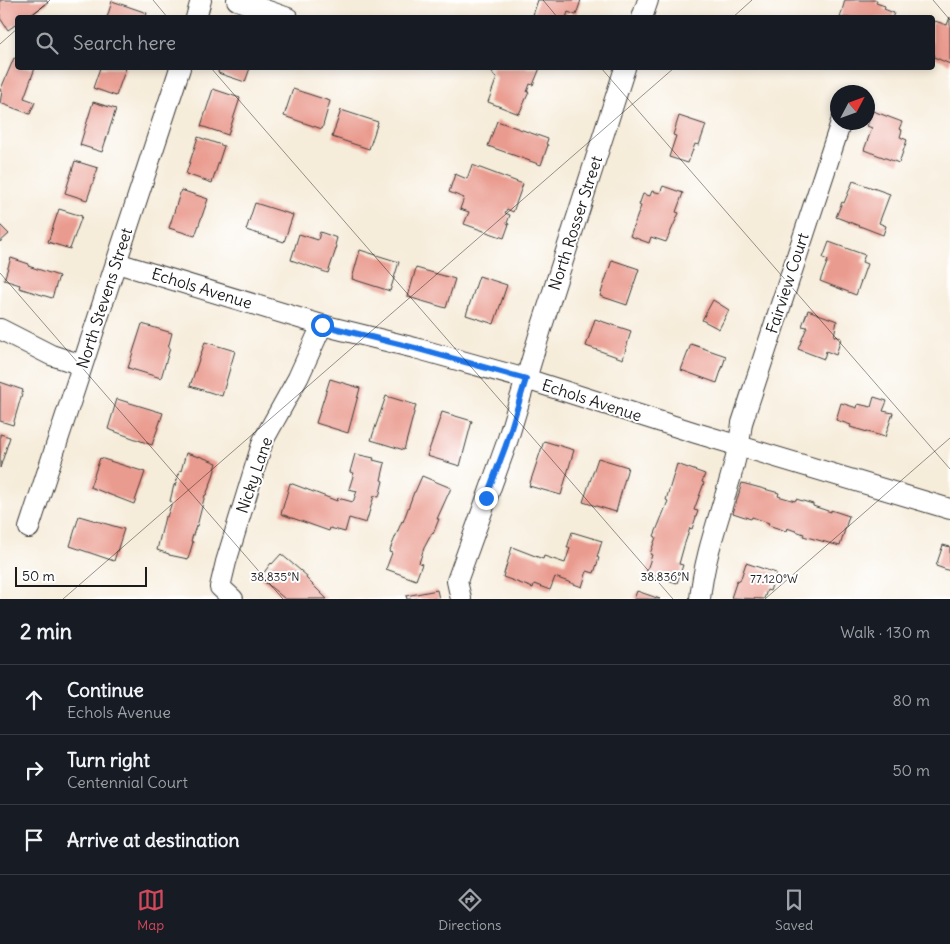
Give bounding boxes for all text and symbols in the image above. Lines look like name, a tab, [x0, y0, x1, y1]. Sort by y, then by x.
search box	[15, 15, 935, 70]
icon: search	[33, 29, 61, 57]
text: Search here	[73, 31, 176, 55]
north arrow	[830, 85, 875, 130]
street label: North Rosser Street	[544, 153, 606, 293]
street label: North Stevens Street	[72, 225, 136, 371]
street label: Fairview Court	[761, 230, 813, 336]
street label: Echols Avenue	[149, 263, 255, 313]
route start	[311, 314, 334, 337]
street label: Echols Avenue	[540, 374, 644, 426]
street label: Nicky Lane	[232, 434, 276, 516]
route end	[475, 487, 498, 510]
scale bar	[15, 564, 148, 587]
text: 50 m	[22, 567, 55, 585]
text: 38.835°N	[250, 569, 300, 584]
text: 38.836°N	[640, 569, 690, 584]
text: 77.120°W	[750, 571, 798, 586]
text: 2 min	[20, 618, 72, 645]
text: Walk · 130 m	[840, 622, 930, 642]
text: Continue	[67, 678, 144, 702]
icon: ahead	[20, 686, 48, 714]
text: 80 m	[892, 690, 930, 710]
text: Echols Avenue	[67, 702, 171, 722]
text: Turn right	[67, 748, 150, 772]
icon: right	[20, 756, 48, 784]
text: 50 m	[892, 760, 930, 780]
text: Centennial Court	[67, 772, 188, 792]
icon: arrive	[20, 826, 48, 854]
text: Arrive at destination	[67, 828, 240, 852]
tab: Map	[137, 886, 165, 934]
tab: Directions	[438, 886, 501, 934]
tab: Saved	[775, 886, 813, 934]

